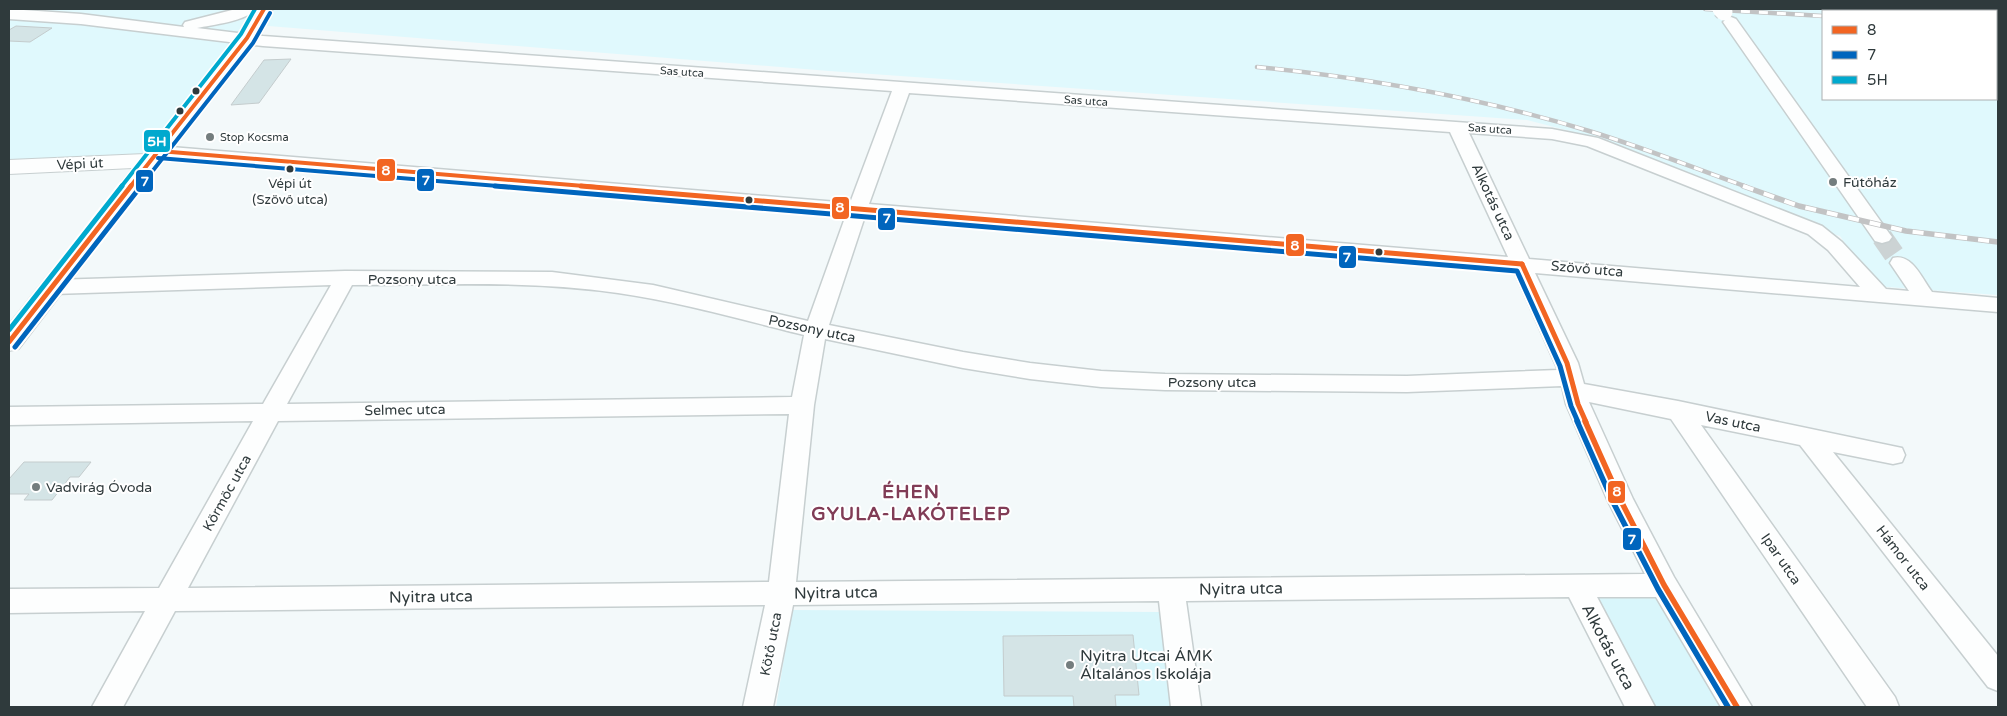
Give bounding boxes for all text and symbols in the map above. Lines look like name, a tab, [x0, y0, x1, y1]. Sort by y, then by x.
legend	[1822, 10, 1997, 100]
text: 8	[1867, 21, 1876, 39]
text: 7	[1867, 46, 1876, 64]
street label: Sas utca	[660, 64, 704, 80]
text: 5H	[1867, 71, 1888, 89]
unlabelled marker	[191, 86, 201, 96]
street label: Sas utca	[1064, 93, 1108, 109]
unlabelled marker	[175, 106, 185, 116]
street label: Sas utca	[1468, 121, 1512, 137]
line badge: 5H	[143, 129, 171, 153]
marker: Stop Kocsma	[204, 131, 216, 143]
place label: Stop Kocsma	[220, 131, 289, 144]
text: 5H	[147, 133, 167, 150]
street label: Vépi út	[56, 154, 104, 174]
line badge: 8	[376, 158, 396, 182]
street label: Alkotás utca	[1468, 161, 1518, 243]
text: 8	[382, 162, 391, 179]
marker: Vépi út (Szövő utca)	[285, 164, 295, 174]
line badge: 7	[416, 168, 435, 192]
line badge: 7	[135, 169, 154, 193]
text: 7	[422, 172, 431, 189]
text: 7	[141, 173, 150, 190]
place label: Fűtőház	[1843, 174, 1897, 191]
place label: Vépi út (Szövő utca)	[252, 176, 328, 208]
marker: Fűtőház	[1827, 176, 1839, 188]
unlabelled marker	[744, 195, 754, 205]
line badge: 8	[831, 196, 850, 220]
text: 8	[836, 199, 845, 216]
line badge: 7	[877, 207, 896, 231]
text: 7	[883, 210, 892, 227]
line badge: 8	[1285, 233, 1305, 257]
text: 8	[1291, 237, 1300, 254]
line badge: 7	[1338, 245, 1357, 269]
unlabelled marker	[1374, 247, 1384, 257]
text: 7	[1343, 249, 1352, 266]
street label: Szövő utca	[1550, 257, 1624, 281]
street label: Pozsony utca	[368, 271, 456, 288]
street label: Pozsony utca	[767, 311, 857, 347]
street label: Pozsony utca	[1168, 374, 1256, 391]
street label: Selmec utca	[364, 401, 446, 419]
street label: Vas utca	[1704, 408, 1762, 436]
street label: Körmöc utca	[199, 452, 255, 534]
place label: Vadvirág Óvoda	[46, 479, 152, 496]
district label: ÉHEN GYULA-LAKÓTELEP	[811, 480, 1011, 525]
line badge: 8	[1607, 480, 1626, 504]
marker: Vadvirág Óvoda	[30, 481, 42, 493]
text: 8	[1613, 483, 1622, 500]
street label: Hámor utca	[1872, 522, 1934, 594]
line badge: 7	[1622, 527, 1642, 551]
street label: Ipar utca	[1757, 530, 1805, 588]
text: 7	[1628, 531, 1637, 548]
street label: Nyitra utca	[1199, 578, 1283, 600]
street label: Nyitra utca	[794, 582, 878, 604]
street label: Nyitra utca	[389, 586, 473, 608]
street label: Alkotás utca	[1577, 601, 1639, 693]
street label: Kötő utca	[757, 611, 785, 677]
place label: Nyitra Utcai ÁMK Általános Iskolája	[1080, 646, 1213, 684]
marker: Nyitra Utcai ÁMK Általános Iskolája	[1064, 659, 1076, 671]

